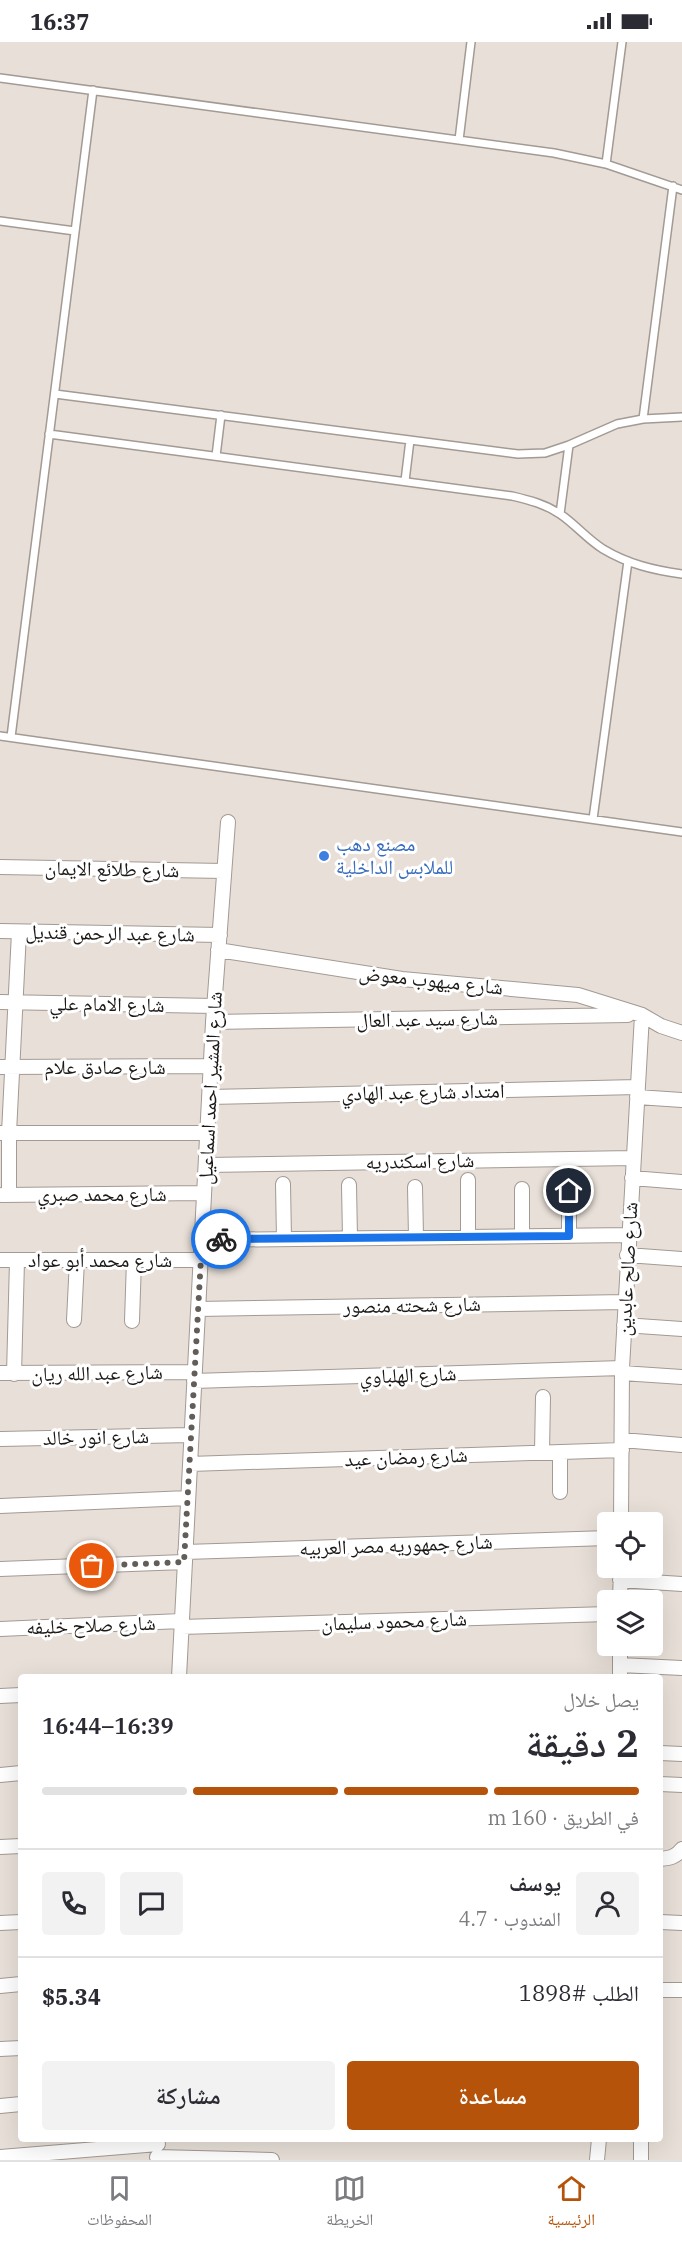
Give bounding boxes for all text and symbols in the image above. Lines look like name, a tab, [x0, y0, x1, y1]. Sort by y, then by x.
text: 16:37	[30, 7, 89, 36]
place label: مصنع دهب للملابس الداخلية	[336, 830, 453, 880]
marker: مصنع دهب للملابس الداخلية	[317, 849, 331, 863]
street label: شارع طلائع الايمان	[44, 854, 180, 883]
street label: شارع عبد الرحمن قنديل	[25, 918, 195, 947]
street label: شارع ميهوب معوض	[358, 959, 504, 1000]
street label: شارع الامام علي	[49, 989, 165, 1021]
street label: شارع المشير احمد اسماعيل	[191, 991, 228, 1185]
street label: شارع سيد عبد العال	[356, 1004, 498, 1033]
street label: شارع صادق علام	[44, 1053, 166, 1081]
street label: امتداد شارع عبد الهادي	[341, 1077, 505, 1110]
street label: شارع اسكندريه	[365, 1146, 475, 1175]
pin	[543, 1165, 594, 1216]
icon: home	[552, 1174, 585, 1207]
street label: شارع محمد صبري	[37, 1180, 167, 1210]
street label: شارع صالح عابدين	[610, 1201, 643, 1337]
courier	[191, 1209, 251, 1269]
icon: bike	[205, 1223, 238, 1256]
street label: شارع محمد أبو عواد	[28, 1246, 172, 1273]
street label: شارع شحته منصور	[342, 1290, 481, 1319]
street label: شارع عبد الله ريان	[31, 1358, 163, 1387]
street label: شارع الهلباوي	[359, 1359, 457, 1393]
street label: شارع انور خالد	[43, 1422, 149, 1451]
street label: شارع رمضان عيد	[344, 1441, 468, 1472]
map controls	[597, 1512, 663, 1656]
button: locate	[597, 1512, 663, 1578]
street label: شارع جمهوريه مصر العربيه	[299, 1528, 493, 1561]
pin	[66, 1540, 117, 1591]
icon: bag	[75, 1549, 108, 1582]
button: layers	[597, 1590, 663, 1656]
street label: شارع محمود سليمان	[321, 1604, 467, 1637]
street label: شارع صلاح خليفه	[26, 1609, 156, 1640]
text: يصل خلال	[563, 1686, 639, 1713]
text: 16:39–16:44	[42, 1711, 174, 1740]
text: 2 دقيقة	[526, 1717, 639, 1768]
text: في الطريق · 160 m	[487, 1804, 639, 1831]
text: يوسف	[509, 1868, 561, 1897]
button: phone	[42, 1872, 105, 1935]
button: chat	[120, 1872, 183, 1935]
button: person	[576, 1872, 639, 1935]
text: المندوب · 4.7	[458, 1905, 561, 1932]
text: الطلب #1898	[519, 1978, 639, 2007]
text: $5.34	[42, 1982, 101, 2011]
button: مشاركة	[42, 2061, 335, 2130]
button: مساعدة	[347, 2061, 639, 2130]
tab: المحفوظات	[87, 2172, 152, 2235]
tab: الخريطة	[326, 2172, 373, 2235]
tab: الرئيسية	[548, 2172, 595, 2235]

